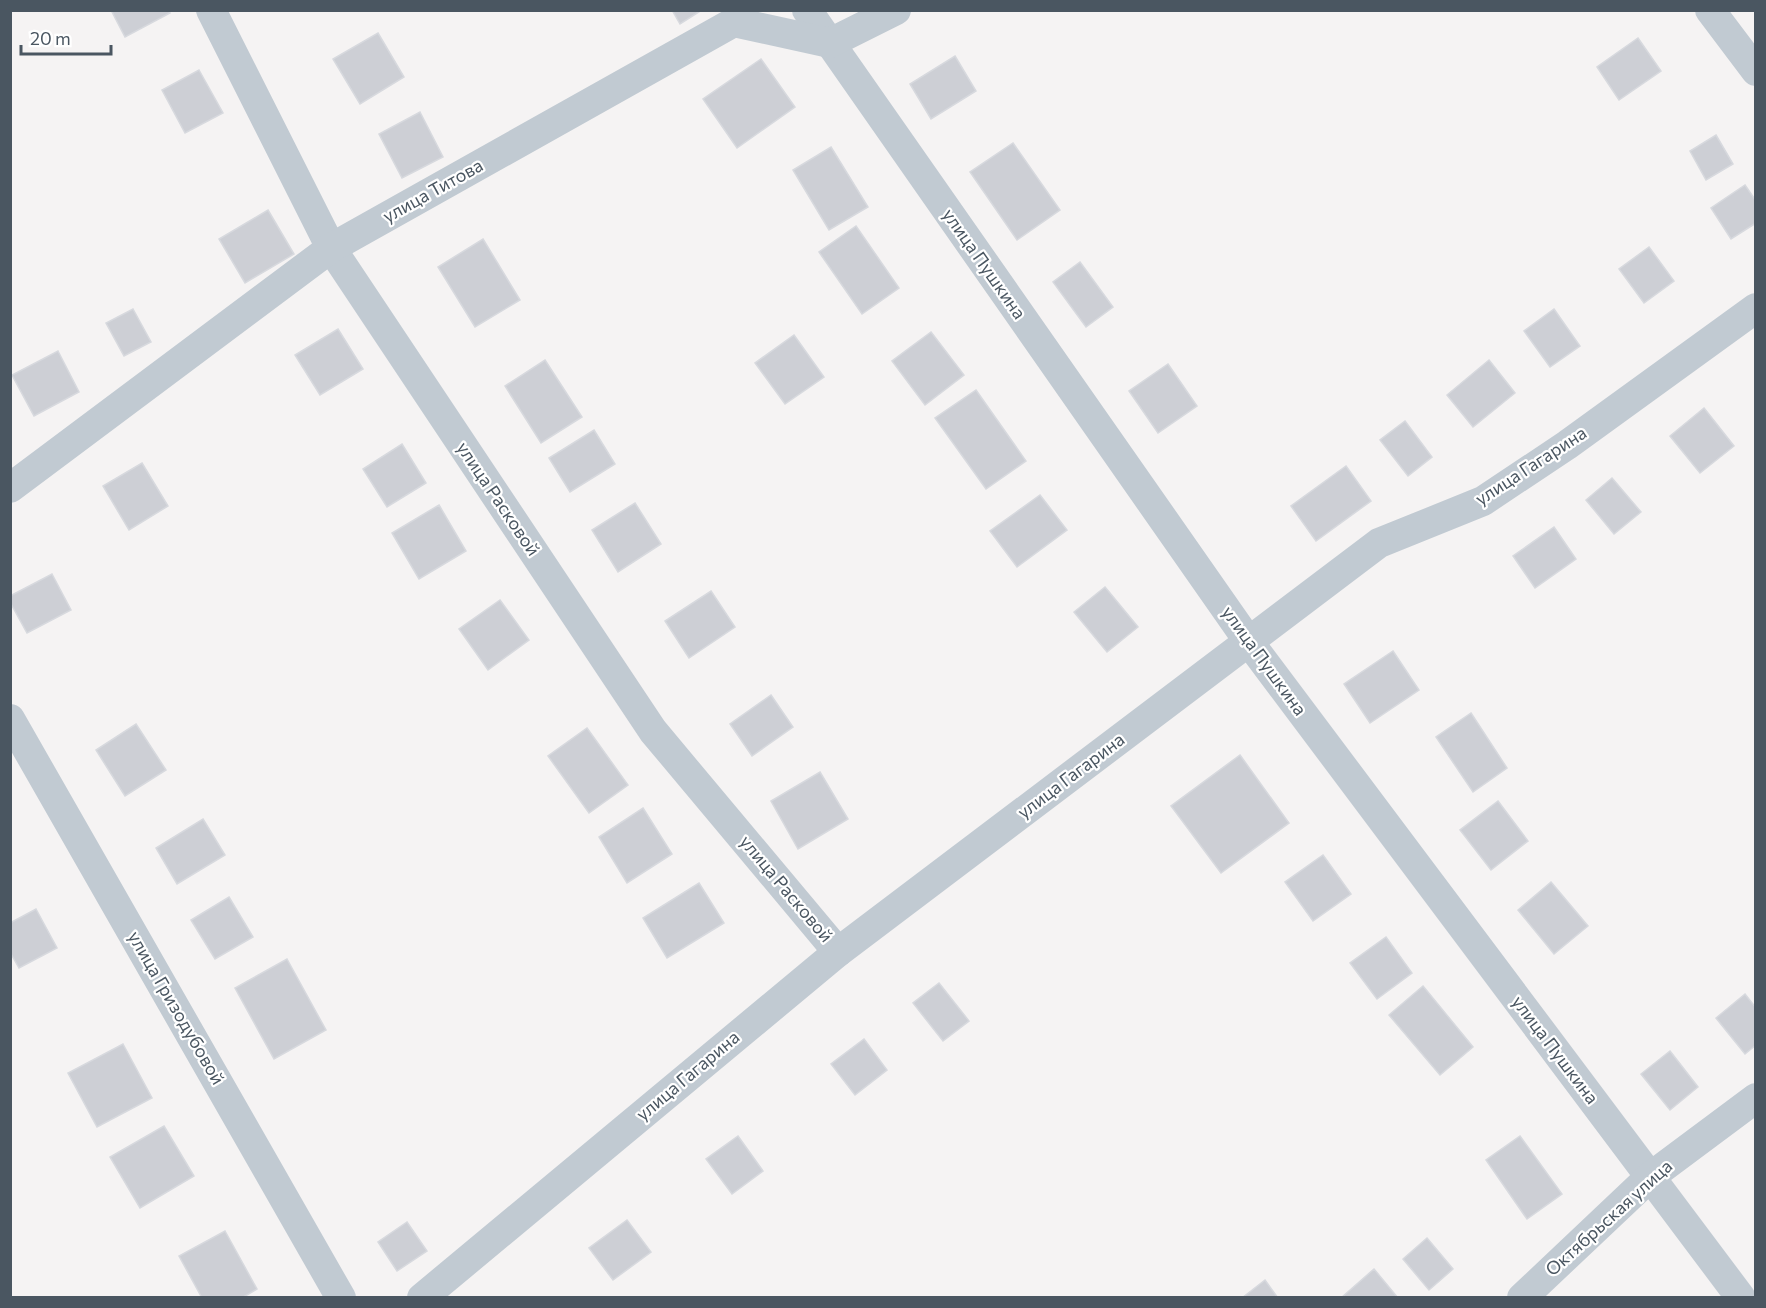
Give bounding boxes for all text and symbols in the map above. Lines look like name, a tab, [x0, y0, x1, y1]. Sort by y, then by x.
scale bar	[21, 18, 111, 56]
text: 20 m	[30, 27, 71, 49]
street label: улица Титова	[379, 154, 486, 227]
street label: улица Пушкина	[939, 204, 1031, 323]
street label: улица Гагарина	[1471, 421, 1590, 509]
street label: улица Расковой	[453, 437, 545, 560]
street label: улица Пушкина	[1218, 601, 1312, 719]
street label: улица Гагарина	[1013, 728, 1128, 823]
street label: улица Расковой	[736, 830, 838, 946]
street label: улица Гризодубовой	[124, 927, 230, 1088]
street label: улица Пушкина	[1508, 991, 1604, 1108]
street label: улица Гагарина	[631, 1026, 744, 1125]
street label: Октябрьская улица	[1540, 1155, 1676, 1280]

